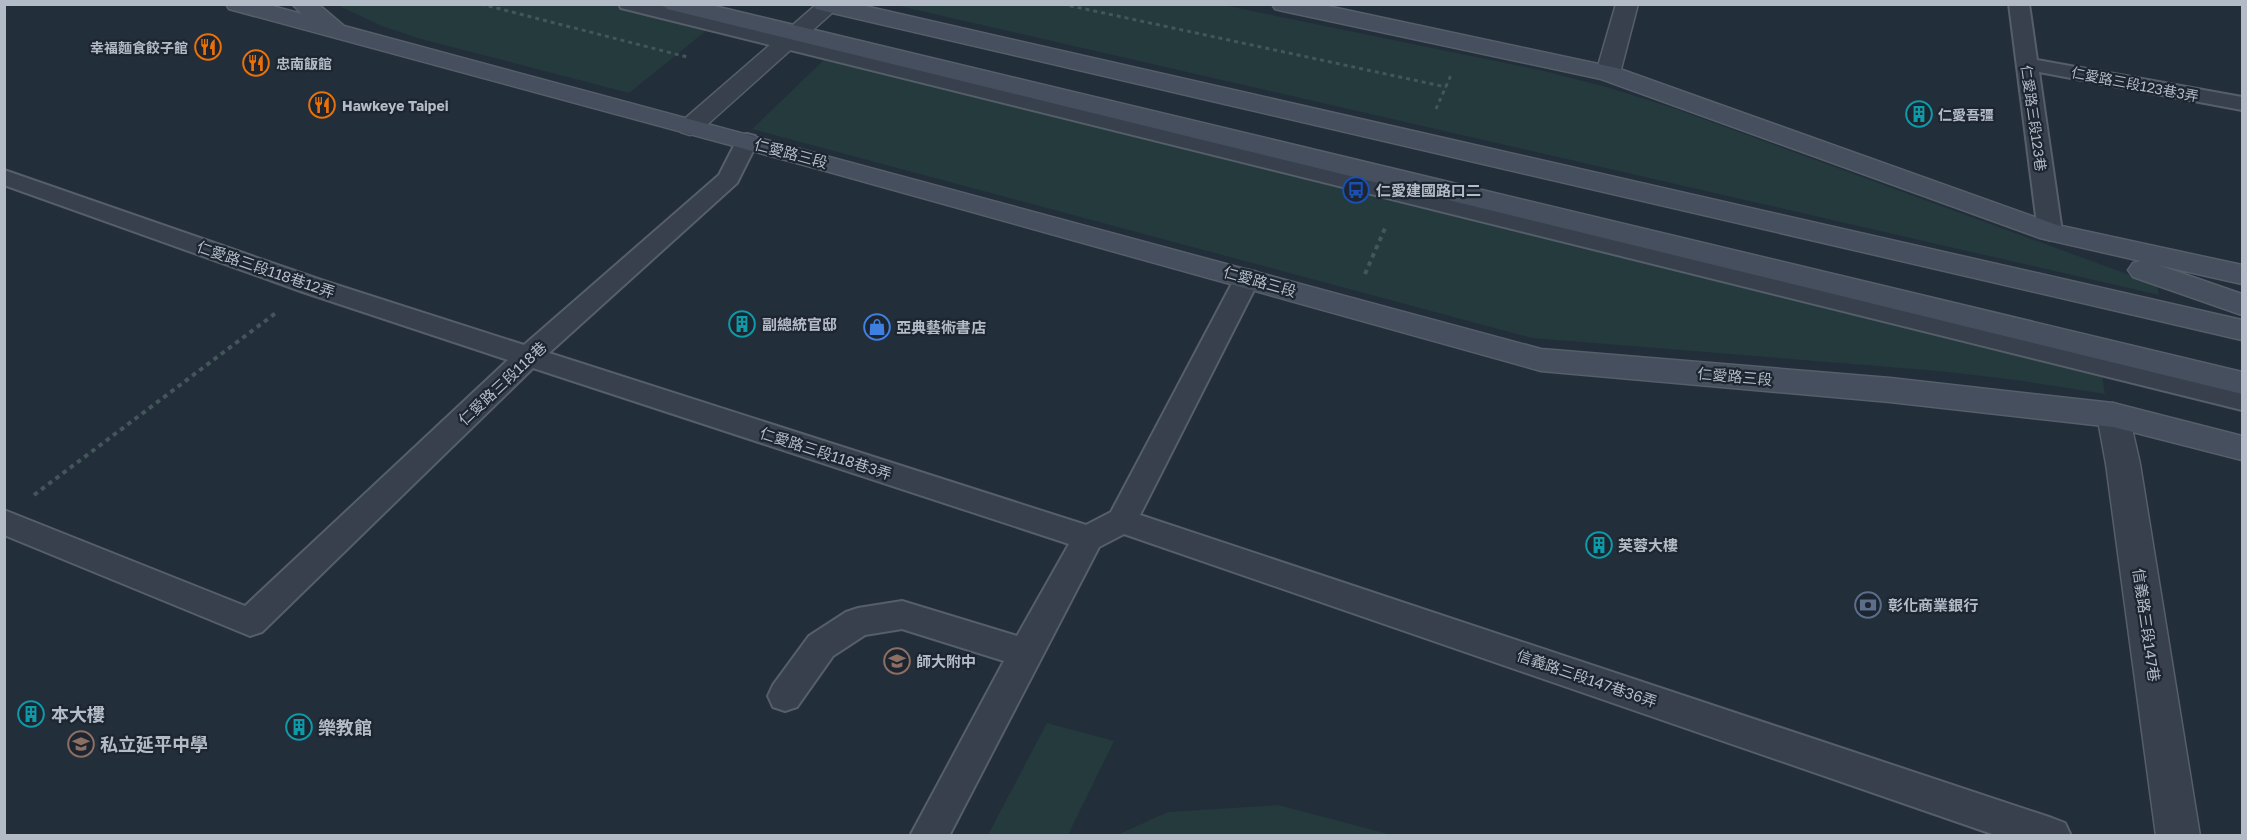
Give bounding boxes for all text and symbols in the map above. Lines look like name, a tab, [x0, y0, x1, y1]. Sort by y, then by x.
restaurant icon: 幸福麵食餃子館	[193, 32, 223, 62]
place label: 幸福麵食餃子館	[90, 39, 188, 56]
restaurant icon: 忠南飯館	[241, 48, 271, 78]
place label: 忠南飯館	[276, 55, 332, 72]
street label: 仁愛路三段123巷3弄	[2070, 63, 2200, 105]
street label: 仁愛路三段123巷	[2018, 64, 2050, 172]
restaurant icon: Hawkeye Taipei	[307, 90, 337, 120]
place label: Hawkeye Taipei	[342, 97, 449, 114]
building icon: 仁愛吾彊	[1904, 99, 1934, 129]
place label: 仁愛吾彊	[1938, 106, 1994, 123]
street label: 仁愛路三段	[752, 135, 830, 171]
bus stop icon: 仁愛建國路口二	[1341, 175, 1371, 205]
place label: 仁愛建國路口二	[1376, 181, 1481, 199]
street label: 仁愛路三段118巷12弄	[195, 237, 337, 301]
street label: 仁愛路三段	[1221, 262, 1299, 300]
building icon: 副總統官邸	[727, 309, 757, 339]
shop icon: 亞典藝術書店	[862, 312, 892, 342]
place label: 副總統官邸	[762, 315, 837, 333]
place label: 亞典藝術書店	[896, 318, 986, 336]
street label: 仁愛路三段118巷	[454, 338, 550, 428]
street label: 仁愛路三段	[1697, 364, 1773, 388]
street label: 仁愛路三段118巷3弄	[758, 423, 894, 483]
building icon: 芙蓉大樓	[1584, 530, 1614, 560]
place label: 芙蓉大樓	[1618, 536, 1678, 554]
street label: 信義路三段147巷	[2130, 567, 2164, 683]
bank icon: 彰化商業銀行	[1853, 590, 1883, 620]
place label: 彰化商業銀行	[1888, 596, 1978, 614]
school or university icon: 師大附中	[882, 646, 912, 676]
street label: 信義路三段147巷36弄	[1514, 646, 1660, 710]
place label: 師大附中	[916, 652, 976, 670]
building icon: 本大樓	[16, 699, 46, 729]
place label: 本大樓	[51, 703, 105, 725]
building icon: 樂教館	[284, 712, 314, 742]
place label: 樂教館	[318, 716, 372, 738]
school or university icon: 私立延平中學	[66, 729, 96, 759]
place label: 私立延平中學	[100, 733, 208, 755]

